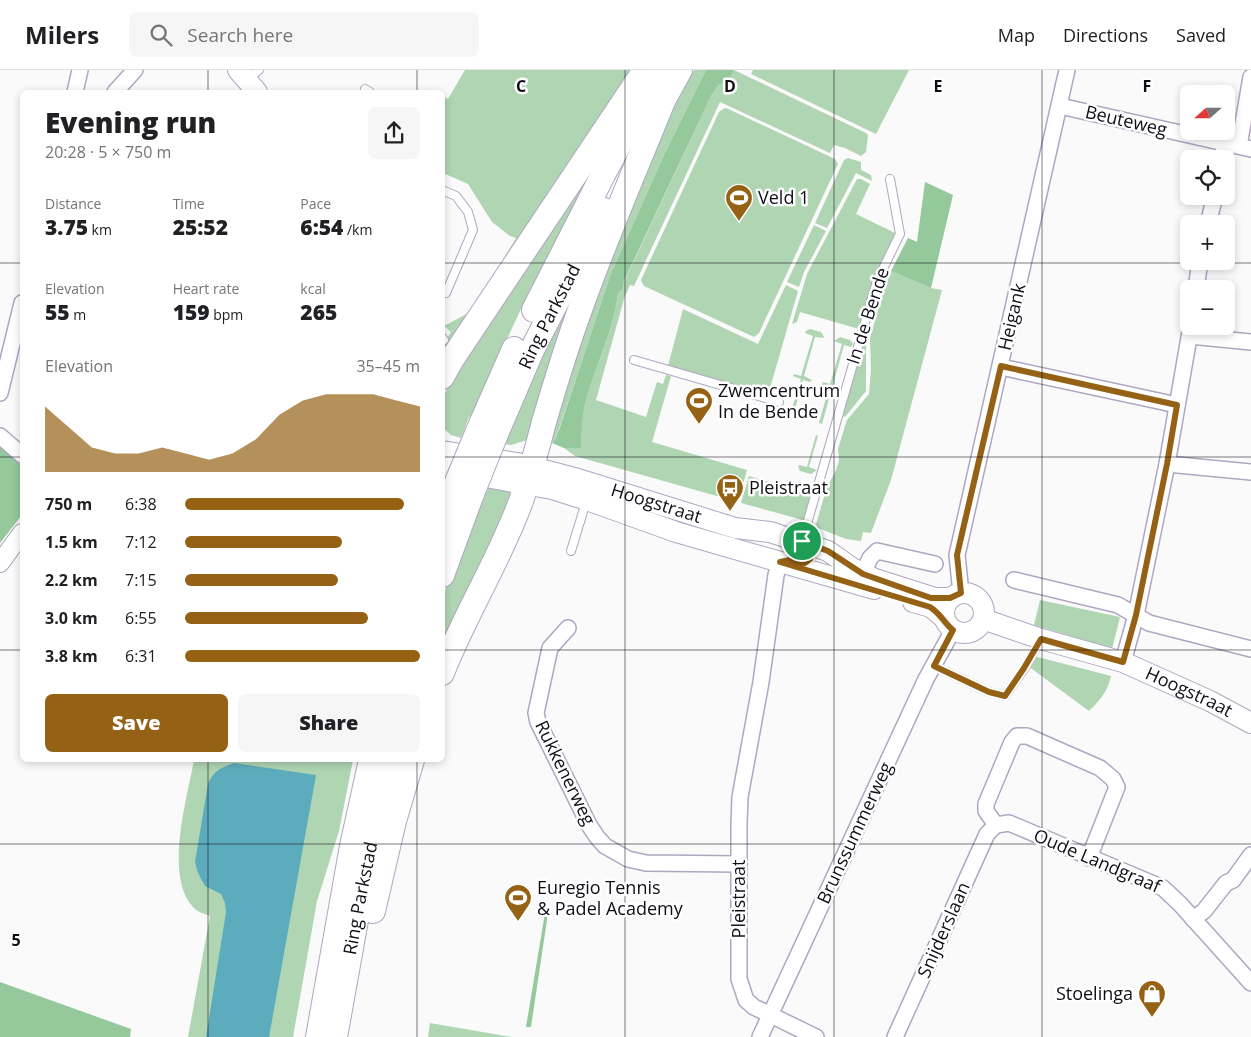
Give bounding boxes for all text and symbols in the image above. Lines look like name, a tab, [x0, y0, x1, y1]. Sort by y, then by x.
search box	[129, 12, 479, 57]
text: Milers	[25, 18, 99, 51]
icon: search	[147, 21, 175, 49]
text: Search here	[187, 22, 293, 48]
text: Map	[998, 23, 1035, 47]
text: Directions	[1063, 23, 1148, 47]
text: Saved	[1176, 23, 1226, 47]
text: C	[516, 75, 526, 97]
text: D	[724, 75, 736, 97]
text: E	[934, 75, 943, 97]
text: F	[1143, 75, 1151, 97]
north arrow	[1180, 85, 1235, 140]
map controls	[1180, 85, 1235, 335]
street label: Beuteweg	[1083, 99, 1170, 141]
text: Evening run	[45, 103, 216, 141]
button: share	[368, 107, 420, 159]
text: 20:28 · 5 × 750 m	[45, 141, 171, 163]
button: locate	[1180, 150, 1235, 205]
sports icon: Veld 1	[724, 183, 754, 222]
place label: Veld 1	[758, 185, 809, 209]
text: Distance	[45, 194, 101, 213]
text: Time	[173, 194, 205, 213]
text: Pace	[300, 194, 331, 213]
text: 3.75	[45, 213, 88, 241]
text: 25:52	[173, 213, 228, 241]
text: 6:54	[300, 213, 343, 241]
button: +	[1180, 215, 1235, 270]
text: km	[88, 220, 112, 239]
text: /km	[343, 220, 372, 239]
street label: Ring Parkstad	[512, 260, 585, 373]
street label: In de Bende	[840, 264, 894, 367]
text: Elevation	[45, 279, 104, 298]
text: Heart rate	[173, 279, 239, 298]
text: kcal	[300, 279, 326, 298]
street label: Heigank	[992, 280, 1031, 353]
button: −	[1180, 280, 1235, 335]
text: 55	[45, 298, 70, 326]
text: 159	[173, 298, 210, 326]
text: 265	[300, 298, 337, 326]
text: m	[70, 305, 86, 324]
text: bpm	[210, 305, 243, 324]
text: Elevation	[45, 355, 113, 377]
text: 35–45 m	[356, 355, 420, 377]
place label: Zwemcentrum In de Bende	[718, 378, 840, 423]
sports icon: Zwemcentrum In de Bende	[684, 386, 714, 425]
bus stop icon: Pleistraat	[715, 473, 745, 512]
place label: Pleistraat	[749, 475, 828, 499]
street label: Hoogstraat	[608, 477, 705, 528]
text: 750 m	[45, 493, 92, 515]
text: 6:38	[125, 493, 157, 515]
pin	[781, 520, 823, 562]
icon: arrive	[788, 527, 816, 555]
text: 1.5 km	[45, 531, 98, 553]
text: 7:12	[125, 531, 157, 553]
text: 2.2 km	[45, 569, 98, 591]
text: 7:15	[125, 569, 157, 591]
text: 3.0 km	[45, 607, 98, 629]
text: 6:55	[125, 607, 157, 629]
text: 3.8 km	[45, 645, 98, 667]
text: 6:31	[125, 645, 157, 667]
street label: Hoogstraat	[1142, 661, 1237, 722]
button: Save	[45, 694, 228, 752]
button: Share	[238, 694, 420, 752]
street label: Rukkenerweg	[530, 716, 602, 829]
street label: Brunssummerweg	[811, 758, 898, 907]
street label: Oude Landgraaf	[1030, 823, 1165, 898]
street label: Ring Parkstad	[337, 839, 383, 957]
street label: Pleistraat	[726, 860, 750, 938]
place label: Euregio Tennis & Padel Academy	[537, 875, 684, 920]
street label: Snijderslaan	[911, 878, 975, 981]
sports icon: Euregio Tennis & Padel Academy	[503, 883, 533, 922]
text: 5	[11, 929, 21, 951]
shop icon: Stoelinga	[1137, 979, 1167, 1018]
place label: Stoelinga	[1056, 981, 1133, 1005]

